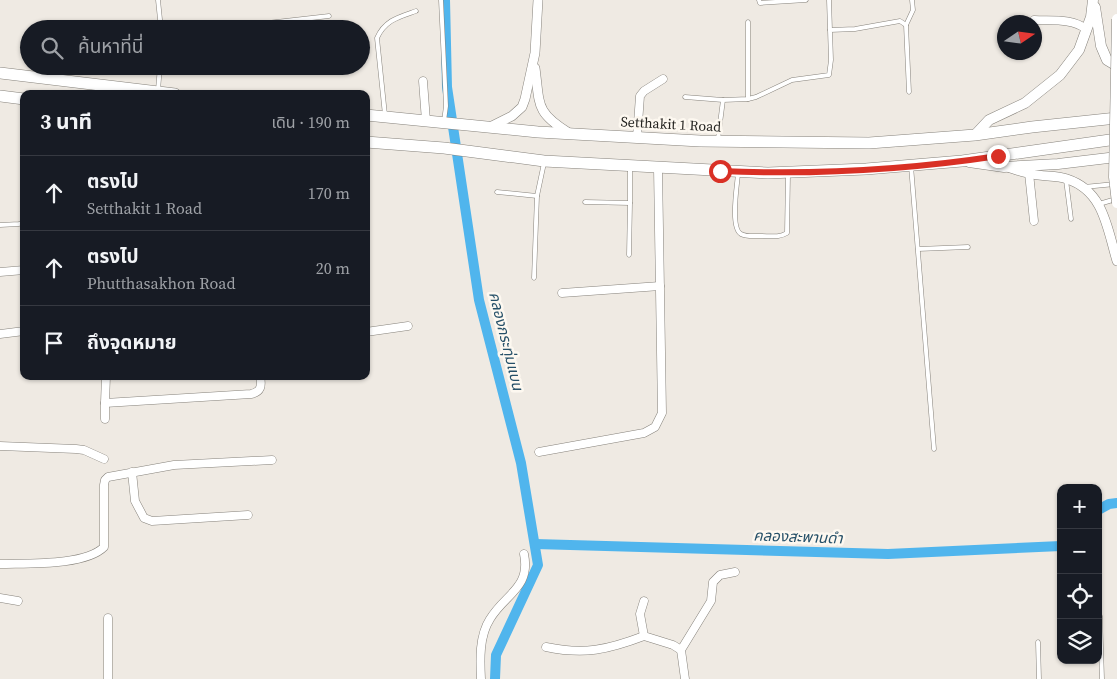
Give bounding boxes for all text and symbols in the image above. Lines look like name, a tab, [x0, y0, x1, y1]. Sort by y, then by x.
north arrow	[997, 15, 1042, 60]
search box	[20, 20, 370, 75]
text: ค้นหาที่นี่	[78, 33, 143, 59]
icon: search	[38, 34, 66, 62]
text: 3 นาที	[40, 107, 92, 136]
text: เดิน · 190 m	[271, 111, 350, 133]
street label: Setthakit 1 Road	[620, 111, 722, 137]
route end	[987, 145, 1010, 168]
route start	[709, 160, 732, 183]
text: ตรงไป	[87, 168, 139, 194]
icon: ahead	[40, 179, 68, 207]
text: 170 m	[308, 182, 350, 204]
text: Setthakit 1 Road	[87, 197, 202, 219]
text: ตรงไป	[87, 243, 139, 269]
icon: ahead	[40, 254, 68, 282]
text: 20 m	[316, 257, 350, 279]
text: Phutthasakhon Road	[87, 272, 236, 294]
water label: คลองกระทุ่มแบน	[484, 289, 529, 393]
icon: arrive	[40, 329, 68, 357]
text: ถึงจุดหมาย	[87, 329, 177, 355]
map controls	[1057, 484, 1102, 664]
button: +	[1057, 484, 1102, 529]
water label: คลองสะพานดำ	[753, 524, 844, 549]
button: −	[1057, 529, 1102, 574]
button: locate	[1057, 574, 1102, 619]
button: layers	[1057, 619, 1102, 664]

